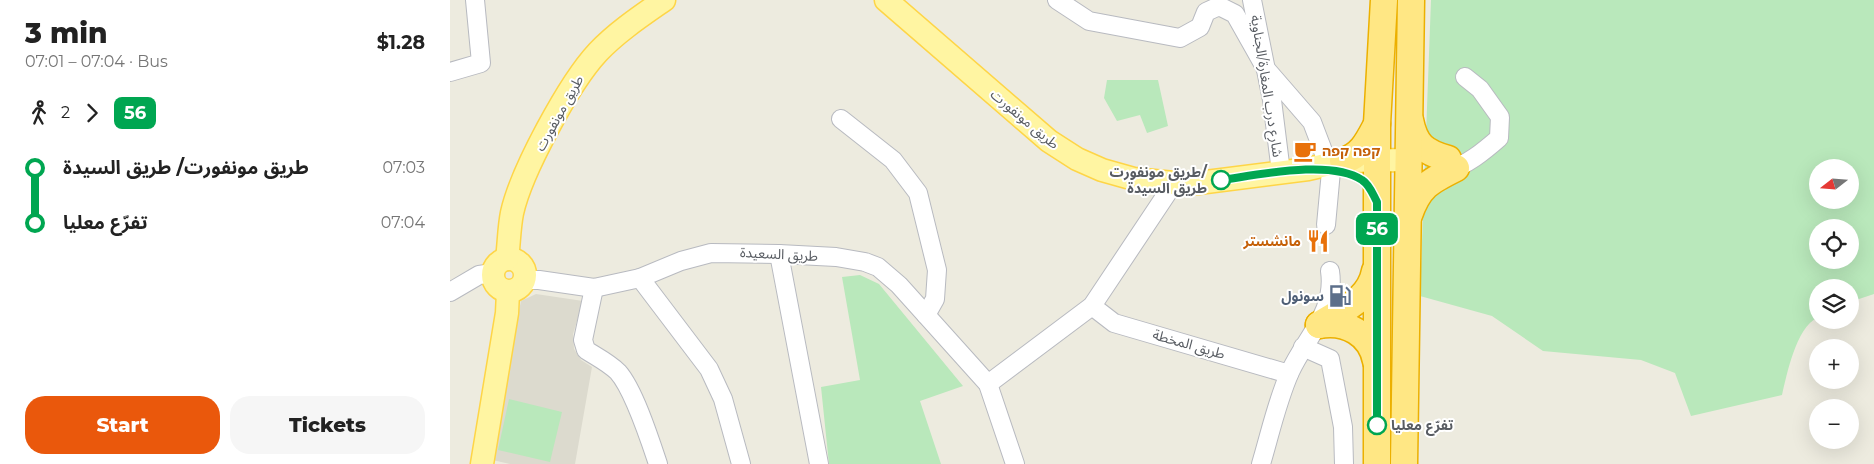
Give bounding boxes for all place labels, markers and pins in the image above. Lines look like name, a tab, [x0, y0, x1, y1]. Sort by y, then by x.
cafe icon: קפה קפה	[1292, 138, 1318, 164]
place label: קפה קפה	[1322, 142, 1380, 160]
place label: طريق مونفورت/ طريق السيدة	[1110, 163, 1209, 197]
marker: طريق مونفورت/ طريق السيدة	[1211, 170, 1231, 190]
restaurant icon: مانشستر	[1305, 228, 1331, 254]
place label: مانشستر	[1242, 232, 1301, 250]
fuel station icon: سونول	[1327, 283, 1353, 309]
place label: سونول	[1281, 287, 1324, 305]
marker: تفرّع معليا	[1367, 415, 1387, 435]
place label: تفرّع معليا	[1391, 416, 1453, 436]

